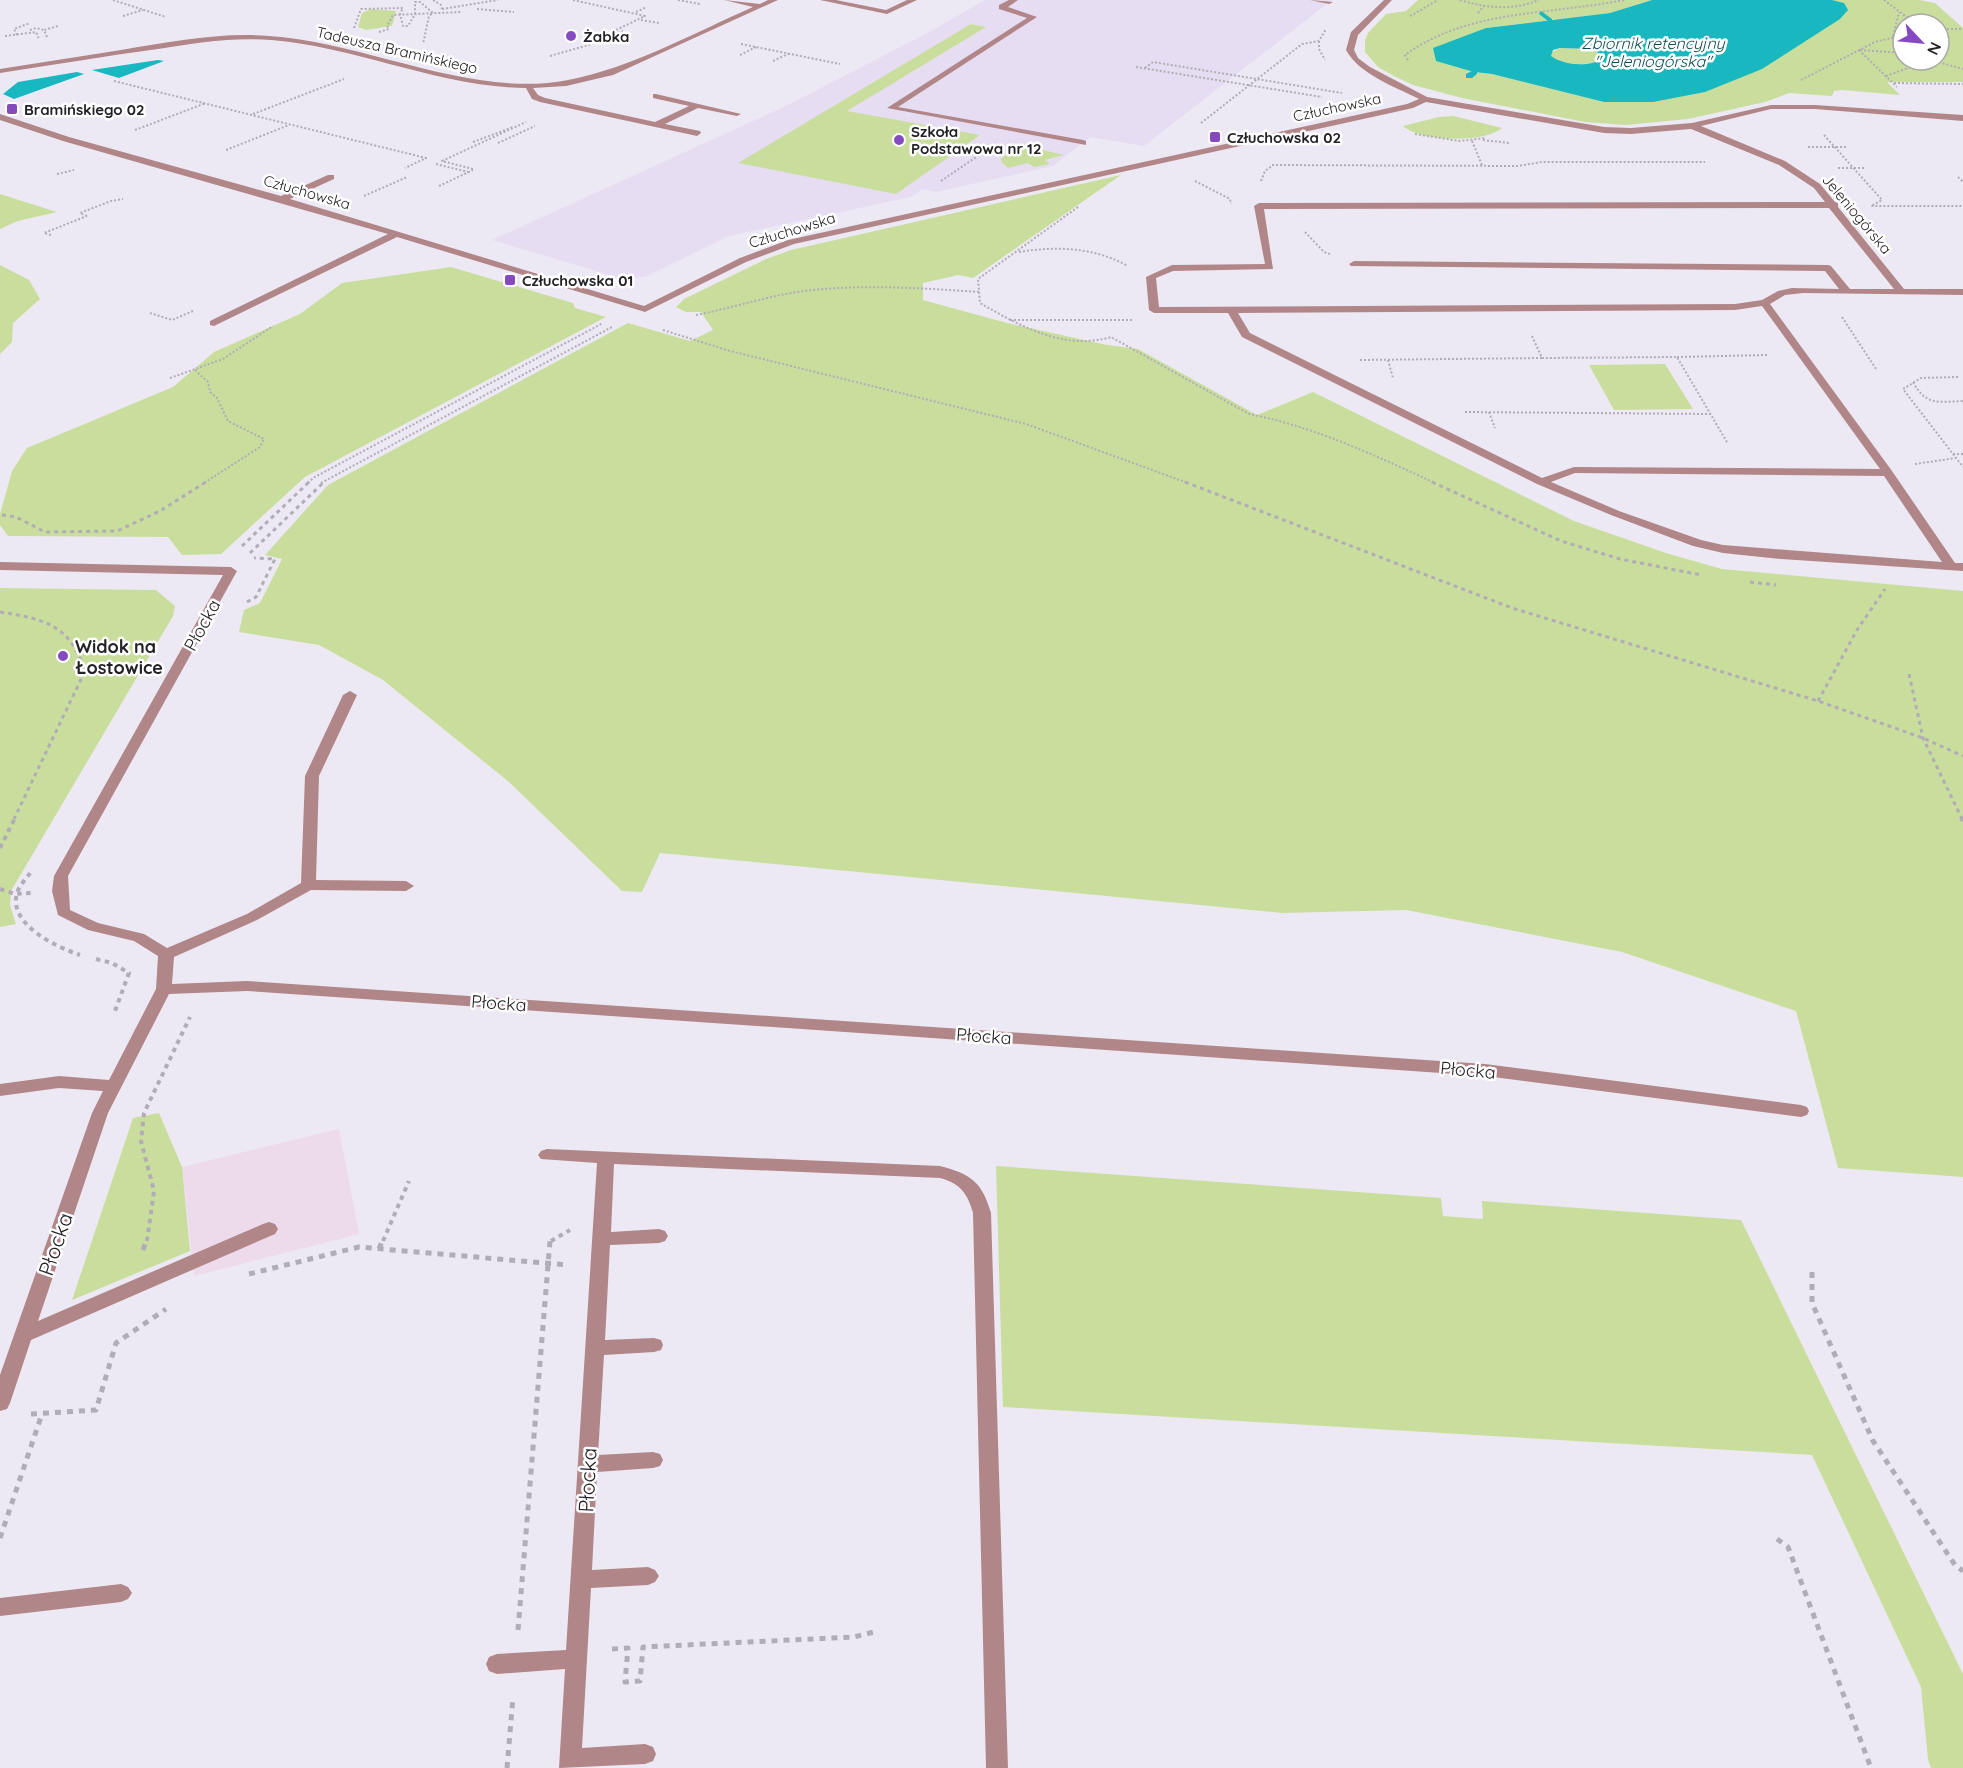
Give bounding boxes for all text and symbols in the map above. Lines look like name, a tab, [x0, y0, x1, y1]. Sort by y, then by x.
north arrow	[1891, 12, 1951, 72]
street label: Tadeusza Bramińskiego	[314, 22, 480, 78]
place label: Żabka	[583, 27, 629, 46]
marker: Żabka	[564, 29, 578, 43]
water label: Zbiornik retencyjny "Jeleniogórska"	[1581, 33, 1726, 71]
text: N	[1923, 39, 1946, 58]
street label: Człuchowska	[1291, 88, 1383, 126]
place label: Bramińskiego 02	[24, 100, 145, 119]
marker: Bramińskiego 02	[5, 102, 19, 116]
place label: Szkoła Podstawowa nr 12	[911, 122, 1041, 158]
place label: Człuchowska 02	[1227, 128, 1341, 147]
marker: Człuchowska 02	[1208, 130, 1222, 144]
marker: Szkoła Podstawowa nr 12	[892, 133, 906, 147]
street label: Jeleniogórska	[1818, 170, 1896, 258]
street label: Człuchowska	[261, 171, 353, 213]
street label: Człuchowska	[746, 208, 838, 252]
place label: Człuchowska 01	[522, 271, 633, 290]
marker: Człuchowska 01	[503, 273, 517, 287]
street label: Płocka	[178, 595, 226, 655]
place label: Widok na Łostowice	[75, 635, 163, 679]
marker: Widok na Łostowice	[56, 649, 70, 663]
street label: Płocka	[470, 990, 528, 1016]
street label: Płocka	[955, 1023, 1013, 1049]
street label: Płocka	[1439, 1056, 1497, 1084]
street label: Płocka	[32, 1209, 78, 1279]
street label: Płocka	[572, 1447, 602, 1513]

